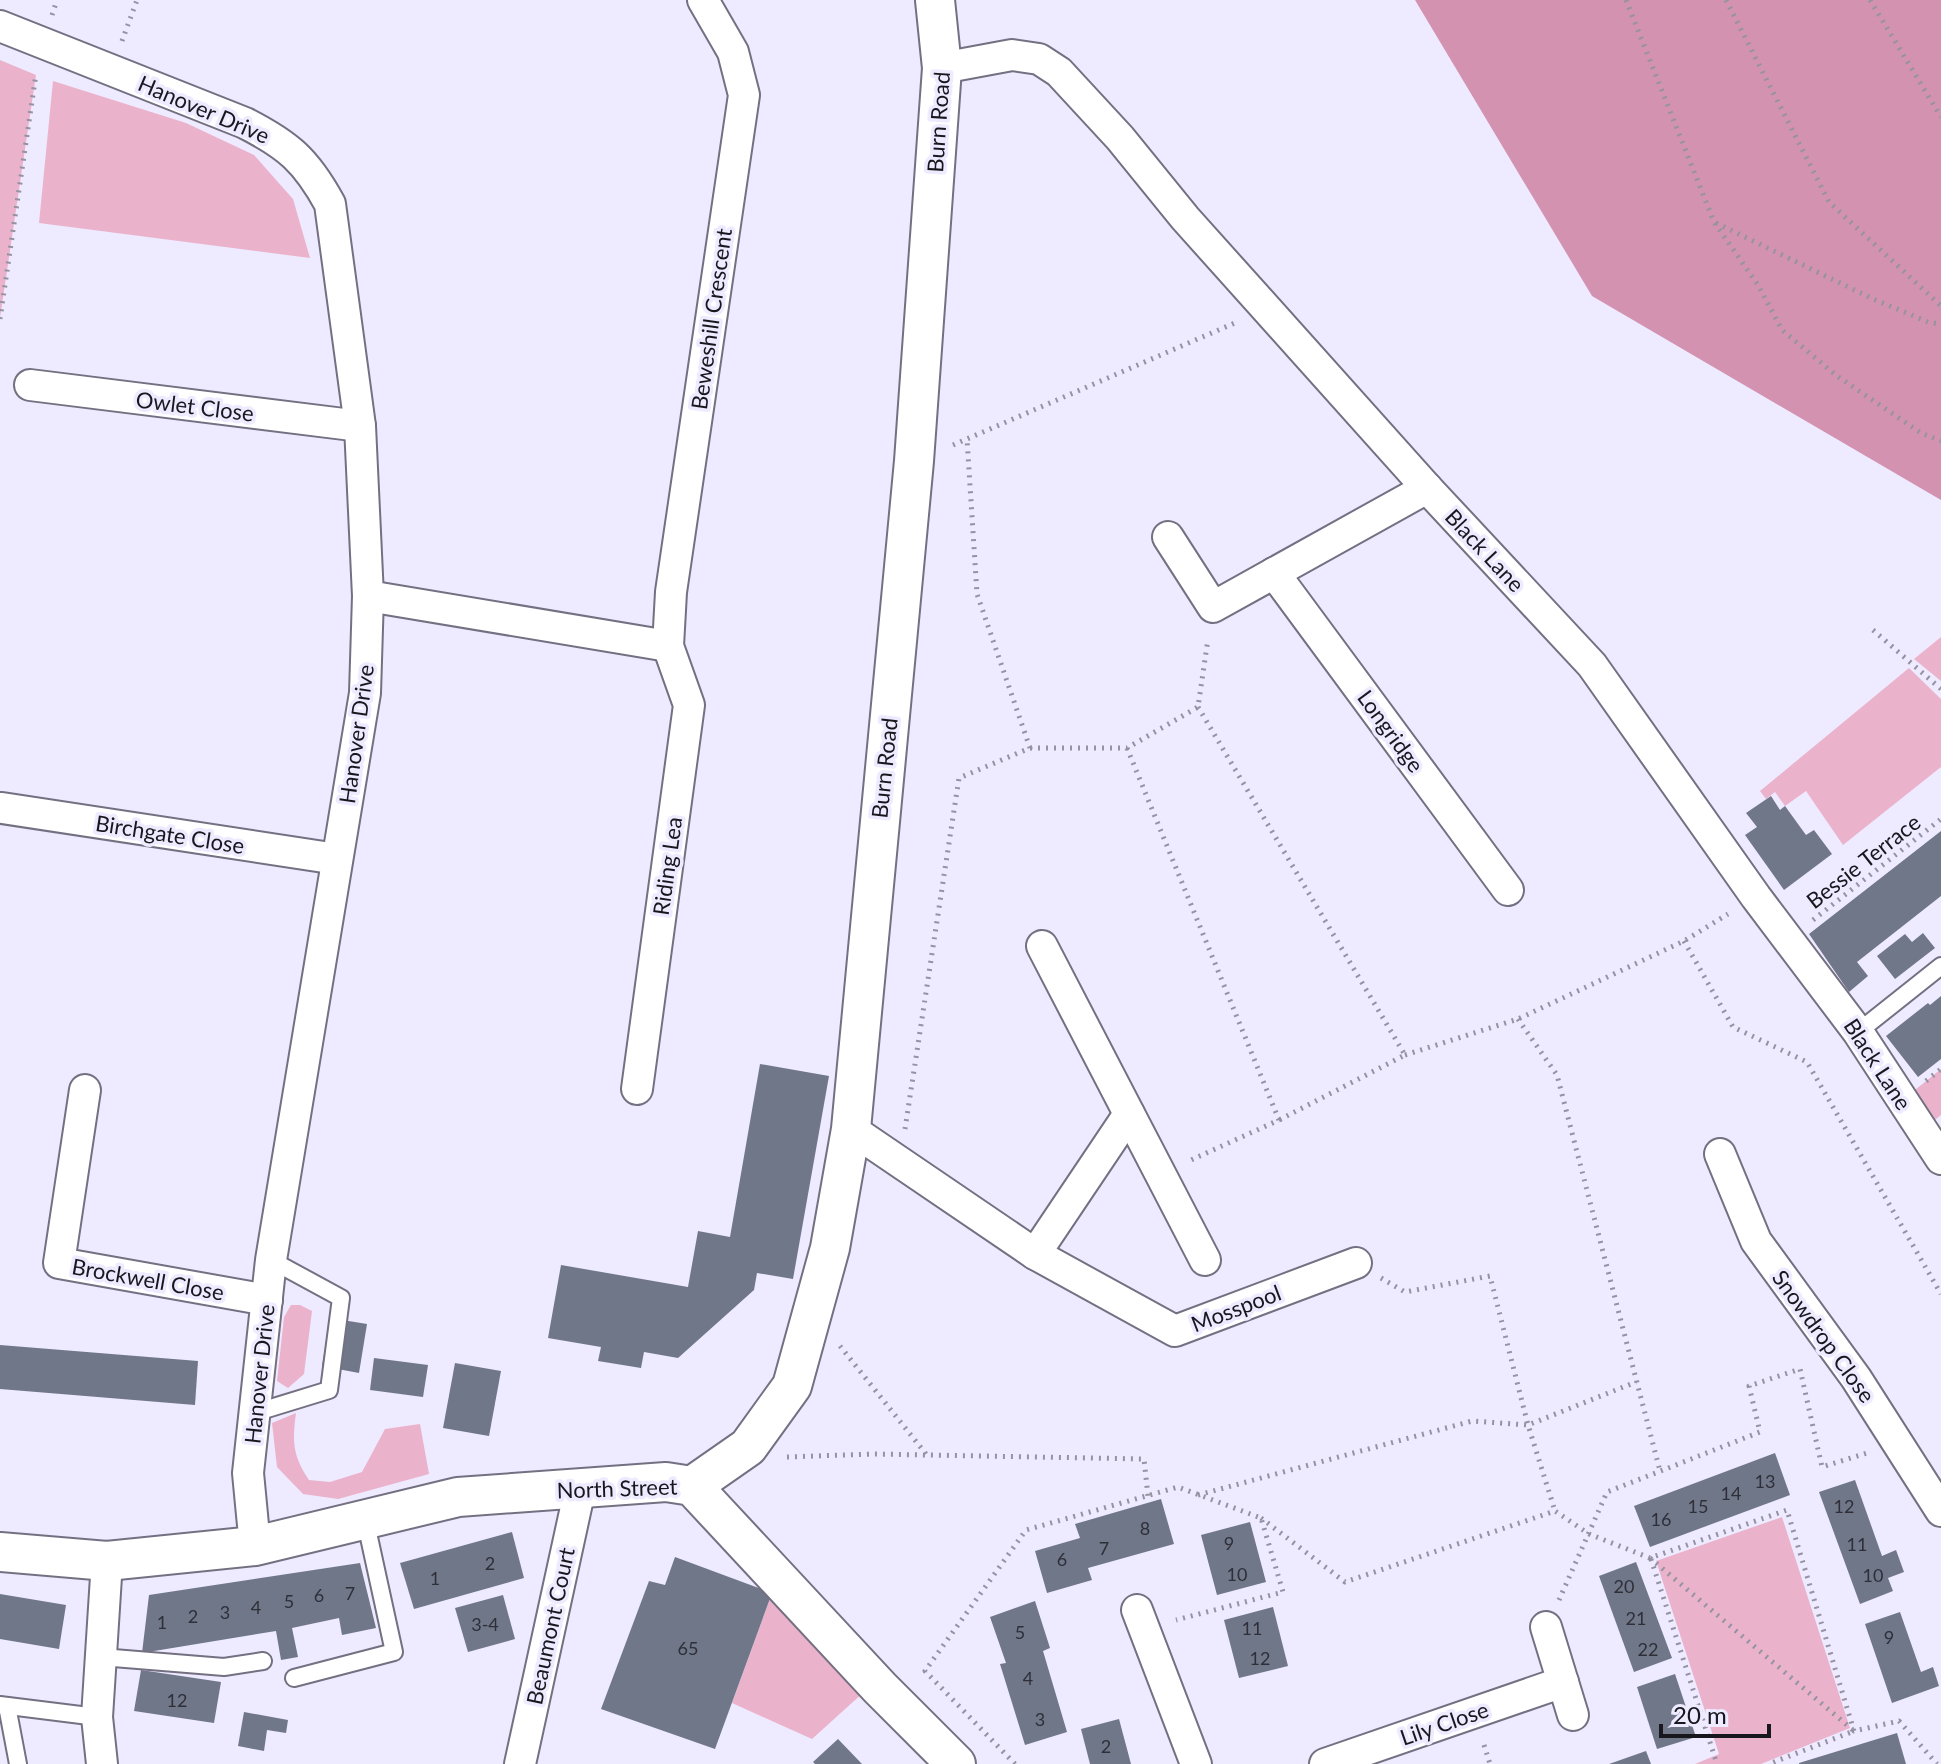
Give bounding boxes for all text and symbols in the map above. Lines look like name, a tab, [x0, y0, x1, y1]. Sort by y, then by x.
street label: Hanover Drive	[134, 69, 274, 149]
street label: Burn Road	[921, 71, 955, 173]
street label: Beweshill Crescent	[685, 227, 737, 411]
street label: Owlet Close	[134, 385, 256, 427]
street label: Black Lane	[1440, 503, 1530, 597]
street label: Hanover Drive	[333, 663, 379, 805]
street label: Longridge	[1352, 685, 1430, 777]
street label: Burn Road	[865, 716, 903, 820]
street label: Bessie Terrace	[1801, 808, 1925, 914]
street label: Birchgate Close	[94, 809, 246, 859]
street label: Riding Lea	[647, 815, 687, 917]
street label: Black Lane	[1838, 1013, 1918, 1115]
street label: Brockwell Close	[70, 1252, 226, 1306]
street label: Snowdrop Close	[1767, 1264, 1881, 1408]
street label: Mosspool	[1187, 1279, 1285, 1337]
street label: Hanover Drive	[238, 1303, 280, 1445]
house number: 13	[1755, 1470, 1775, 1492]
street label: North Street	[556, 1472, 678, 1504]
house number: 14	[1721, 1482, 1741, 1504]
house number: 15	[1688, 1495, 1708, 1517]
house number: 12	[1834, 1495, 1854, 1517]
house number: 16	[1651, 1508, 1671, 1530]
house number: 8	[1140, 1517, 1150, 1539]
house number: 9	[1224, 1532, 1234, 1554]
house number: 11	[1847, 1533, 1867, 1555]
house number: 7	[1099, 1537, 1109, 1559]
street label: Beaumont Court	[520, 1545, 580, 1707]
house number: 6	[1057, 1548, 1067, 1570]
house number: 2	[485, 1552, 495, 1574]
house number: 10	[1227, 1563, 1247, 1585]
house number: 10	[1863, 1564, 1883, 1586]
house number: 1	[430, 1567, 440, 1589]
house number: 20	[1614, 1575, 1634, 1597]
house number: 7	[345, 1582, 355, 1604]
house number: 6	[314, 1584, 324, 1606]
house number: 5	[284, 1590, 294, 1612]
house number: 4	[251, 1596, 261, 1618]
house number: 3	[220, 1601, 230, 1623]
house number: 2	[188, 1605, 198, 1627]
house number: 21	[1626, 1607, 1646, 1629]
house number: 1	[157, 1611, 167, 1633]
house number: 3-4	[471, 1613, 499, 1635]
house number: 11	[1242, 1617, 1262, 1639]
house number: 5	[1015, 1621, 1025, 1643]
house number: 9	[1884, 1626, 1894, 1648]
house number: 65	[678, 1637, 698, 1659]
house number: 22	[1638, 1638, 1658, 1660]
house number: 12	[1250, 1647, 1270, 1669]
house number: 4	[1023, 1667, 1033, 1689]
scale bar	[1661, 1688, 1769, 1738]
house number: 12	[167, 1689, 187, 1711]
street label: Lily Close	[1396, 1695, 1492, 1751]
text: 20 m	[1673, 1700, 1727, 1729]
house number: 3	[1035, 1708, 1045, 1730]
house number: 2	[1101, 1735, 1111, 1757]

